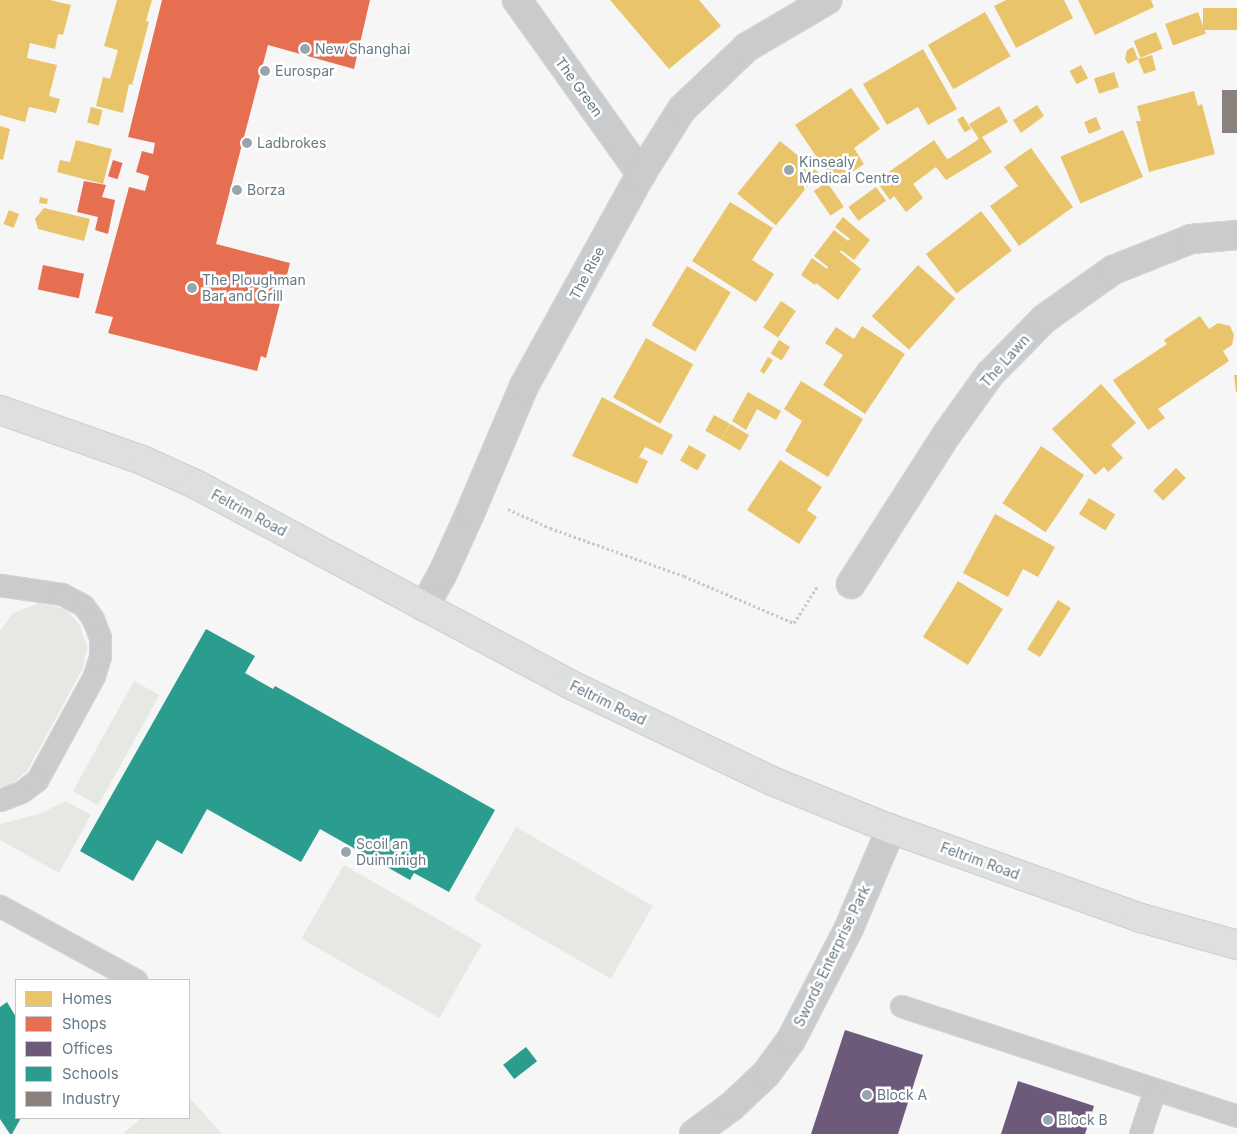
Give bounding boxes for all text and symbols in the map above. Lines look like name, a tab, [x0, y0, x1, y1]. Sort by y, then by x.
place label: New Shanghai	[315, 41, 410, 57]
marker: New Shanghai	[299, 43, 311, 55]
street label: The Green	[552, 54, 606, 120]
place label: Eurospar	[275, 63, 334, 79]
marker: Eurospar	[259, 65, 271, 77]
place label: Ladbrokes	[257, 135, 326, 151]
marker: Ladbrokes	[241, 137, 253, 149]
place label: Kinsealy Medical Centre	[799, 154, 900, 186]
marker: Kinsealy Medical Centre	[783, 164, 795, 176]
place label: Borza	[247, 182, 285, 198]
marker: Borza	[231, 184, 243, 196]
street label: The Rise	[566, 244, 608, 302]
place label: The Ploughman Bar and Grill	[202, 272, 306, 304]
marker: The Ploughman Bar and Grill	[186, 282, 198, 294]
street label: The Lawn	[977, 331, 1033, 391]
street label: Feltrim Road	[208, 486, 290, 540]
street label: Feltrim Road	[567, 677, 649, 729]
place label: Scoil an Duinnínigh	[356, 836, 426, 869]
street label: Feltrim Road	[938, 839, 1022, 883]
marker: Scoil an Duinnínigh	[340, 846, 352, 858]
street label: Swords Enterprise Park	[790, 883, 874, 1029]
legend	[15, 979, 190, 1119]
text: Homes	[62, 989, 112, 1008]
text: Shops	[62, 1014, 107, 1033]
text: Offices	[62, 1039, 113, 1058]
text: Schools	[62, 1064, 119, 1083]
place label: Block A	[877, 1087, 927, 1103]
text: Industry	[62, 1089, 120, 1108]
marker: Block A	[861, 1089, 873, 1101]
place label: Block B	[1058, 1112, 1108, 1128]
marker: Block B	[1042, 1114, 1054, 1126]

